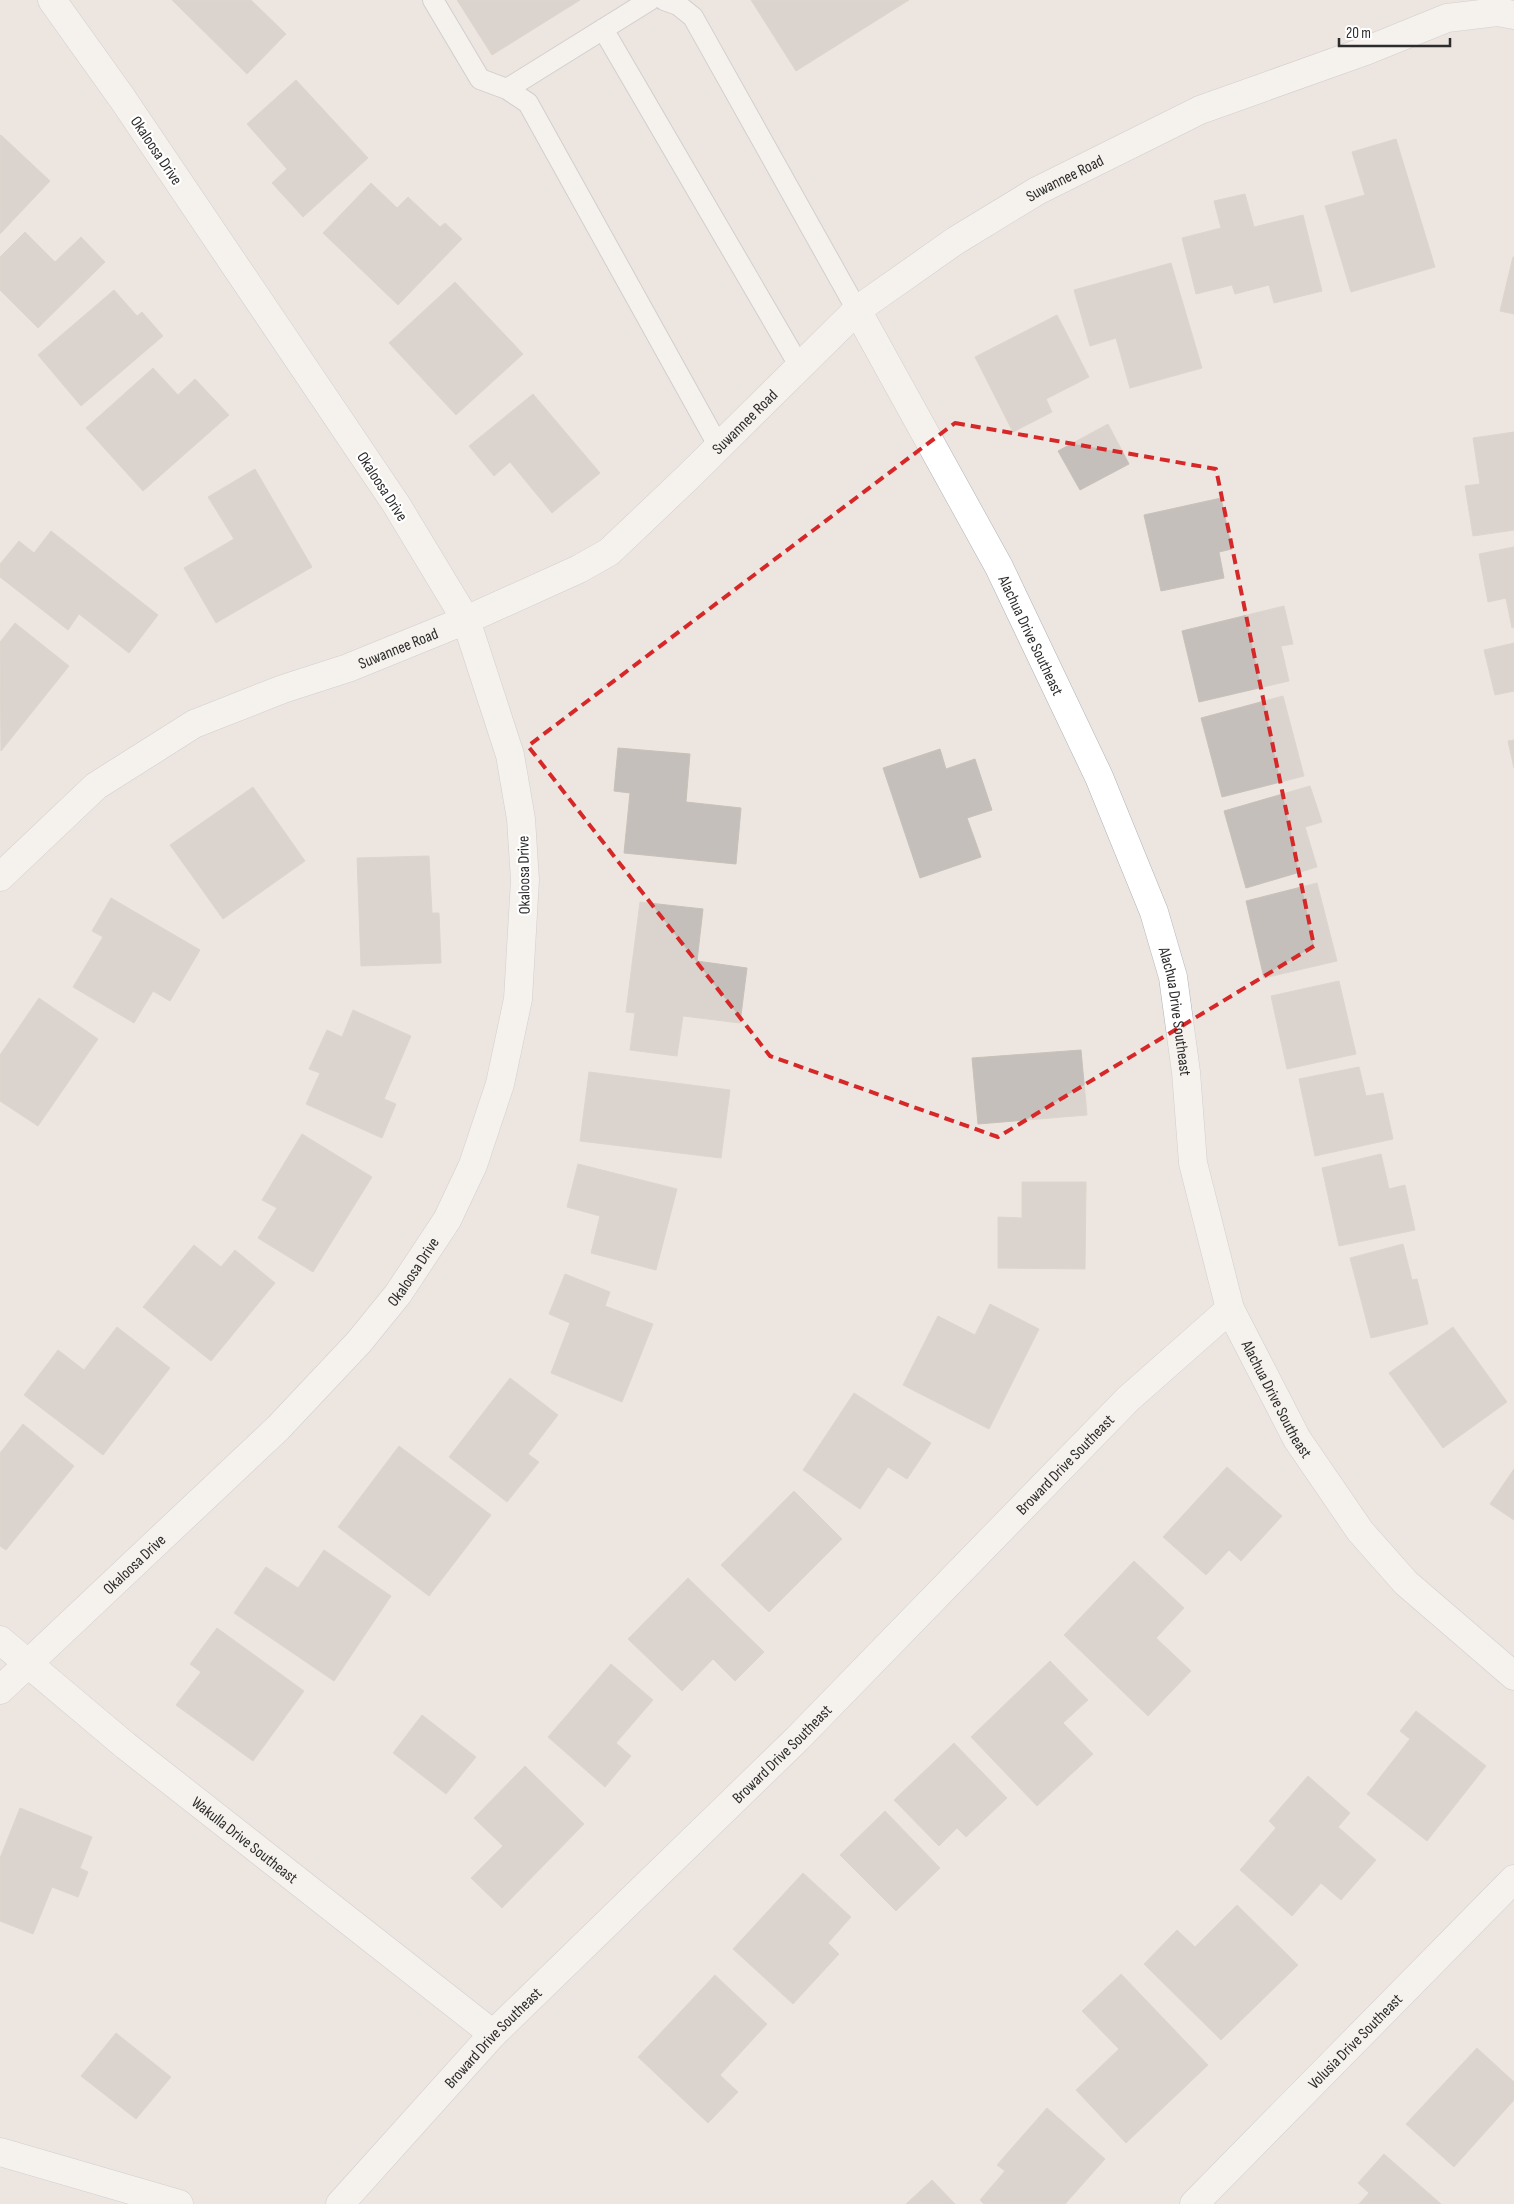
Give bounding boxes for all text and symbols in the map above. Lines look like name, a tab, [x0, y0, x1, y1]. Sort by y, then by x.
scale bar	[1339, 15, 1450, 47]
text: 20 m	[1346, 24, 1371, 43]
street label: Okaloosa Drive	[126, 113, 186, 189]
street label: Suwannee Road	[1023, 151, 1107, 206]
street label: Suwannee Road	[709, 386, 782, 459]
street label: Okaloosa Drive	[352, 449, 411, 525]
street label: Alachua Drive Southeast	[993, 572, 1067, 699]
street label: Suwannee Road	[356, 624, 441, 674]
street label: Okaloosa Drive	[514, 835, 535, 915]
street label: Alachua Drive Southeast	[1153, 944, 1194, 1077]
street label: Okaloosa Drive	[384, 1234, 444, 1311]
street label: Alachua Drive Southeast	[1236, 1337, 1315, 1462]
street label: Broward Drive Southeast	[1013, 1411, 1119, 1519]
street label: Okaloosa Drive	[100, 1531, 170, 1599]
street label: Broward Drive Southeast	[729, 1701, 836, 1808]
street label: Wakulla Drive Southeast	[187, 1793, 301, 1888]
street label: Broward Drive Southeast	[441, 1984, 546, 2093]
street label: Volusia Drive Southeast	[1305, 1990, 1407, 2094]

